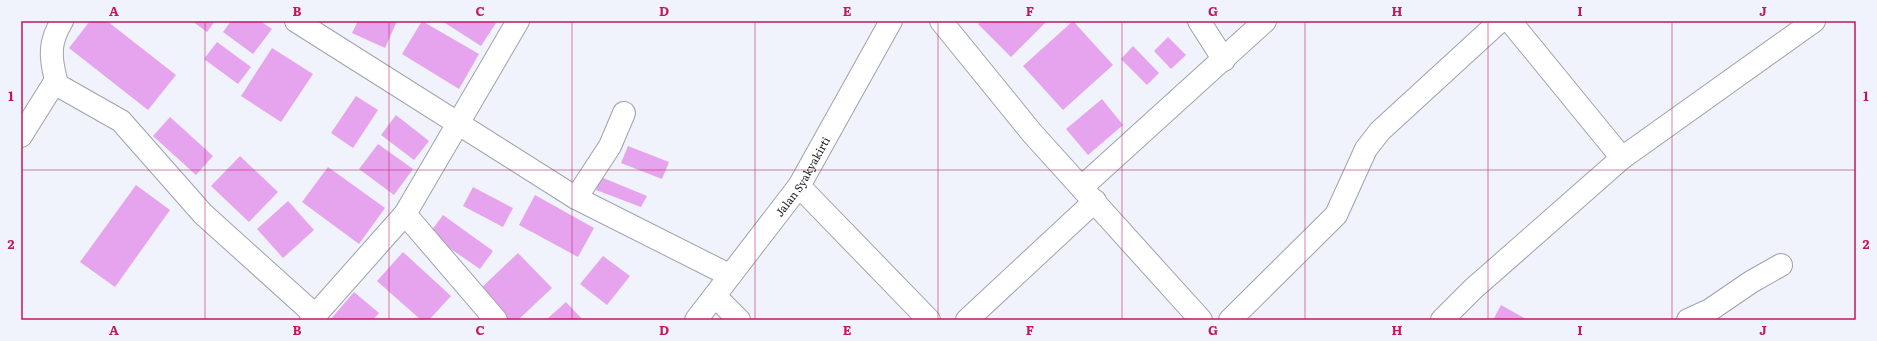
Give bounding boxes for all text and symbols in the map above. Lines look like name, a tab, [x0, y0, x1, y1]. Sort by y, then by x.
text: A	[109, 1, 119, 20]
text: B	[293, 1, 302, 20]
text: C	[475, 1, 485, 20]
text: D	[659, 1, 669, 20]
text: E	[843, 1, 852, 20]
text: F	[1026, 1, 1034, 20]
text: G	[1208, 1, 1218, 20]
text: H	[1392, 1, 1403, 20]
text: I	[1577, 1, 1583, 20]
text: J	[1759, 1, 1767, 20]
text: 1	[8, 86, 14, 105]
text: 1	[1863, 86, 1869, 105]
street label: Jalan Syakyakirti	[771, 133, 833, 219]
text: 2	[8, 234, 15, 253]
text: 2	[1863, 234, 1870, 253]
text: A	[109, 320, 119, 339]
text: B	[293, 320, 302, 339]
text: C	[475, 320, 485, 339]
text: D	[659, 320, 669, 339]
text: E	[843, 320, 852, 339]
text: F	[1026, 320, 1034, 339]
text: G	[1208, 320, 1218, 339]
text: H	[1392, 320, 1403, 339]
text: I	[1577, 320, 1583, 339]
text: J	[1759, 320, 1767, 339]

